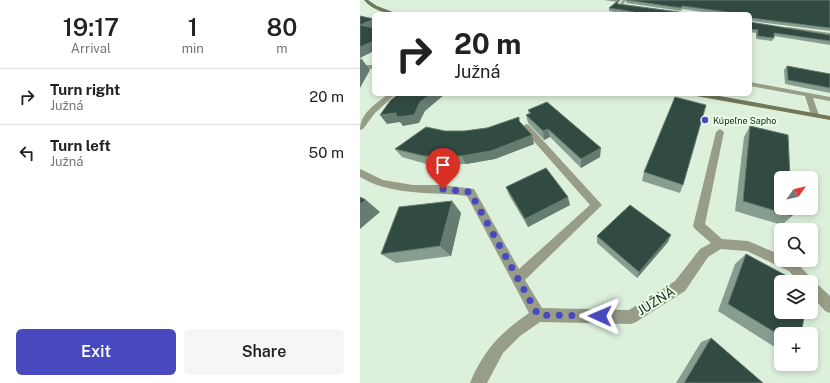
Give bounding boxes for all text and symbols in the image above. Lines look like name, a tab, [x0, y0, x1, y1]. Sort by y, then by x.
text: 19:17	[63, 13, 119, 41]
text: 1	[188, 13, 198, 41]
text: 80	[266, 13, 297, 41]
text: 20 m	[454, 27, 521, 60]
icon: right	[388, 28, 440, 80]
text: Arrival	[71, 41, 111, 56]
text: min	[182, 41, 204, 56]
text: m	[276, 41, 287, 56]
text: Južná	[454, 61, 500, 82]
text: Turn right	[50, 81, 120, 98]
icon: right	[16, 86, 38, 108]
text: 20 m	[309, 88, 344, 105]
text: Južná	[50, 98, 84, 113]
marker: Kúpeľne Sapho	[700, 115, 710, 125]
place label: Kúpeľne Sapho	[713, 115, 776, 126]
text: Turn left	[50, 137, 111, 154]
icon: left	[16, 142, 38, 164]
text: 50 m	[309, 144, 344, 161]
pin	[426, 148, 460, 189]
text: Južná	[50, 154, 84, 169]
icon: arrive	[432, 154, 454, 176]
north arrow	[774, 171, 818, 215]
map controls	[774, 171, 818, 371]
button: search	[774, 223, 818, 267]
button: layers	[774, 275, 818, 319]
street label: JUŽNÁ	[634, 283, 678, 318]
position arrow	[579, 295, 621, 337]
button: +	[774, 327, 818, 371]
button: Exit	[16, 329, 176, 375]
button: Share	[184, 329, 344, 375]

